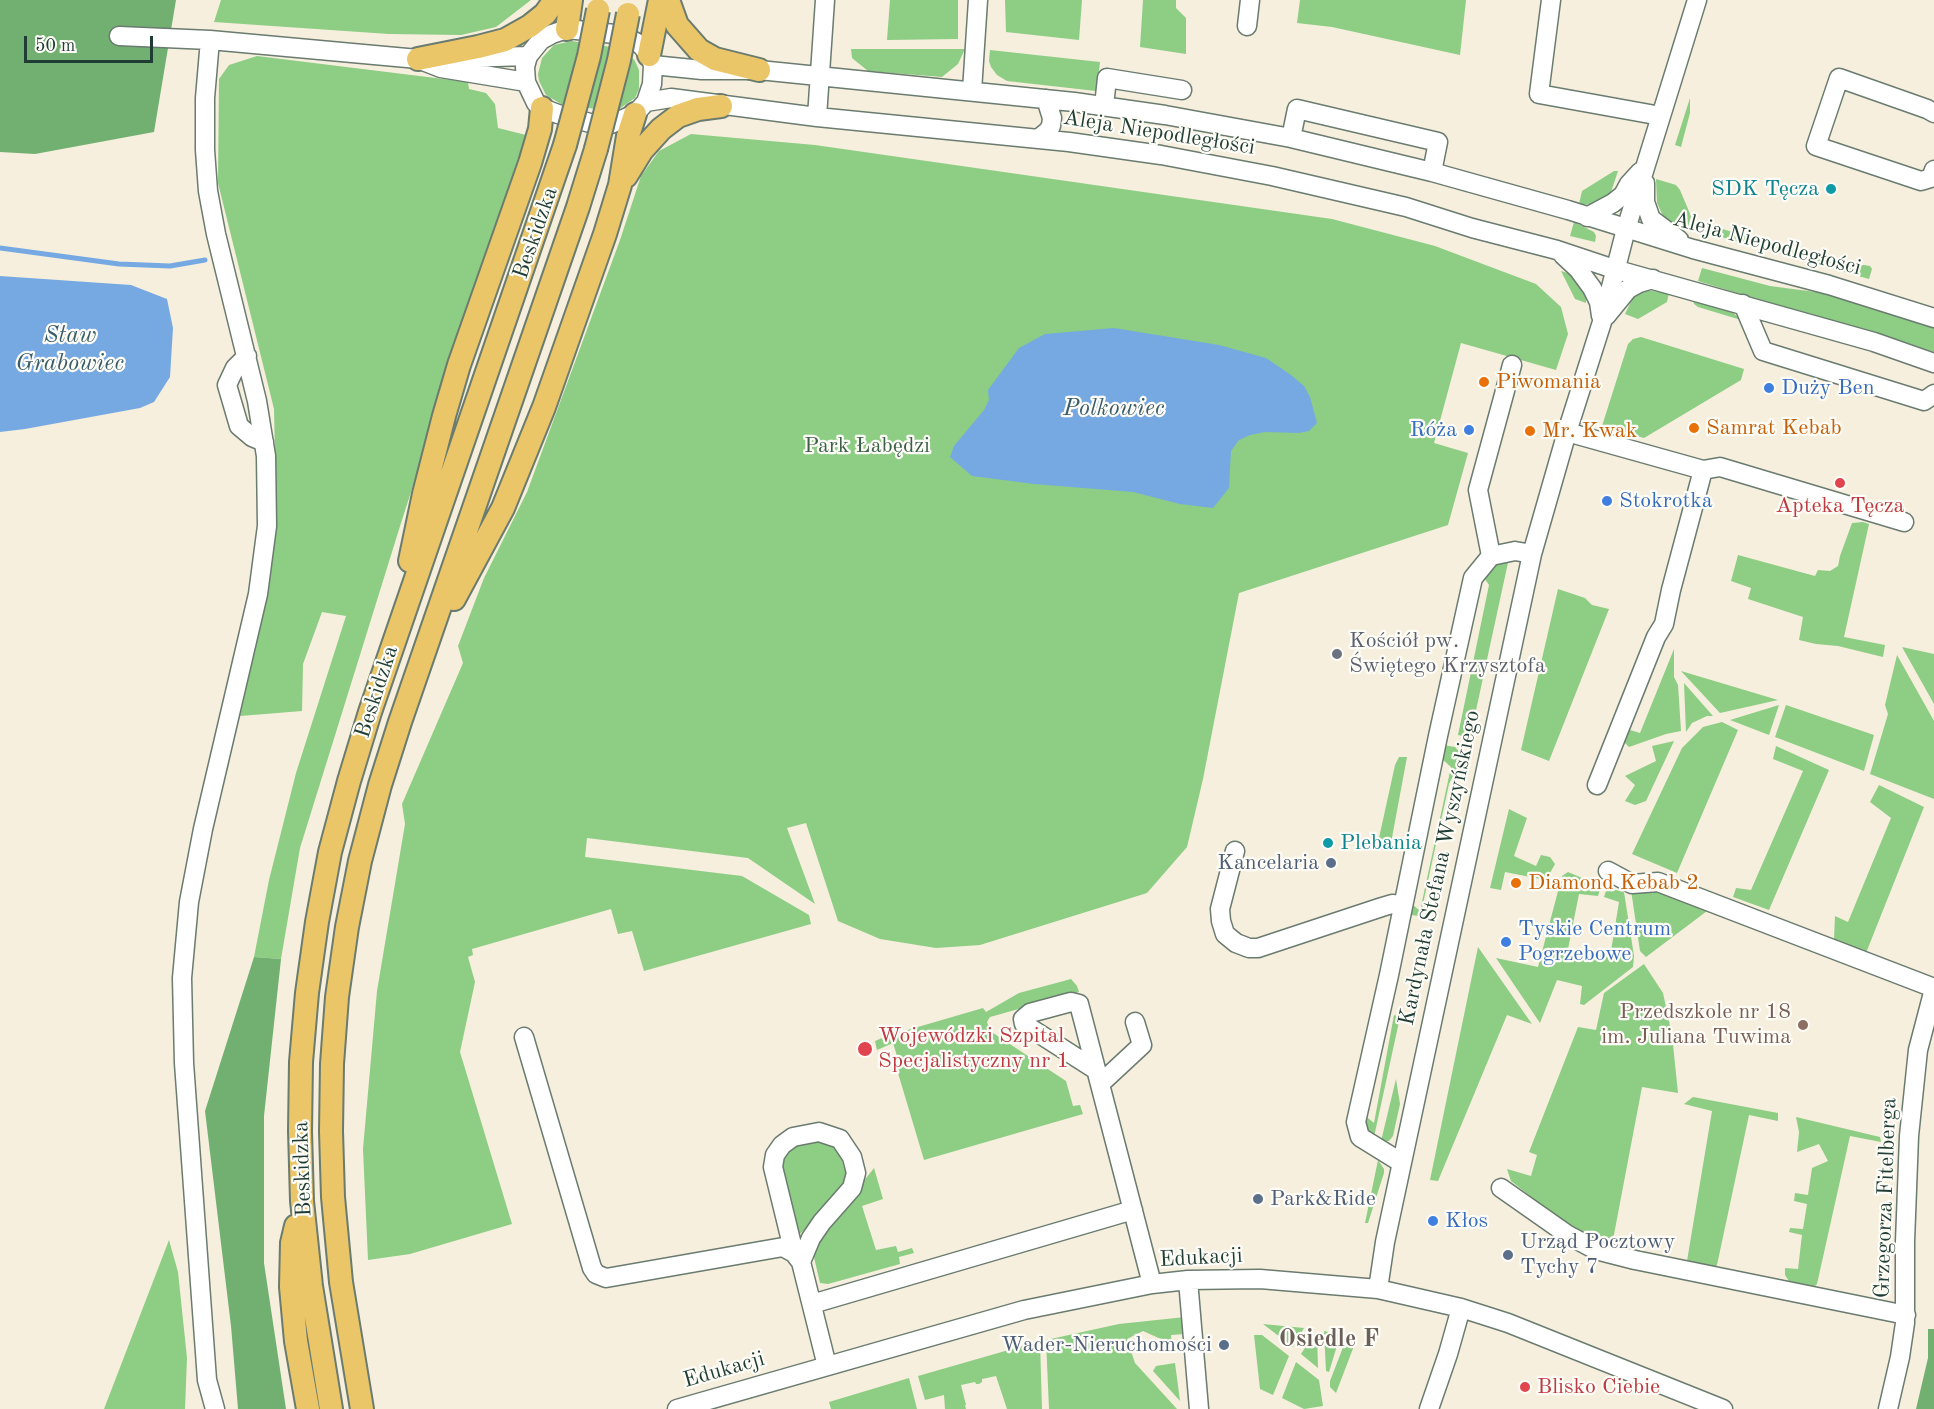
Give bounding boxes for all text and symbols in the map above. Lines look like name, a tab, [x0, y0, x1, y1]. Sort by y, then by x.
scale bar	[27, 24, 156, 62]
text: 50 m	[35, 37, 75, 55]
street label: Aleja Niepodległości	[1061, 105, 1257, 161]
place label: SDK Tęcza	[1711, 176, 1819, 202]
marker: SDK Tęcza	[1824, 182, 1838, 196]
street label: Beskidzka	[508, 183, 564, 283]
street label: Aleja Niepodległości	[1670, 206, 1864, 282]
water label: Staw Grabowiec	[16, 322, 124, 378]
place label: Piwomania	[1496, 369, 1601, 395]
marker: Piwomania	[1477, 375, 1491, 389]
place label: Duży Ben	[1781, 375, 1875, 401]
marker: Duży Ben	[1762, 381, 1776, 395]
water label: Polkowiec	[1063, 395, 1165, 423]
place label: Samrat Kebab	[1706, 415, 1842, 441]
place label: Róża	[1410, 417, 1457, 443]
place label: Mr. Kwak	[1542, 418, 1637, 444]
marker: Samrat Kebab	[1687, 421, 1701, 435]
marker: Róża	[1462, 423, 1476, 437]
marker: Mr. Kwak	[1523, 424, 1537, 438]
park label: Park Łabędzi	[804, 433, 930, 459]
marker: Apteka Tęcza	[1833, 476, 1847, 490]
place label: Stokrotka	[1619, 488, 1713, 514]
place label: Apteka Tęcza	[1776, 493, 1904, 519]
marker: Stokrotka	[1600, 494, 1614, 508]
place label: Kościół pw. Świętego Krzysztofa	[1349, 628, 1546, 680]
street label: Beskidzka	[350, 642, 404, 742]
marker: Kościół pw. Świętego Krzysztofa	[1330, 647, 1344, 661]
street label: Kardynała Stefana Wyszyńskiego	[1394, 708, 1486, 1028]
place label: Plebania	[1340, 830, 1422, 856]
marker: Plebania	[1321, 836, 1335, 850]
place label: Kancelaria	[1217, 850, 1319, 876]
marker: Kancelaria	[1324, 856, 1338, 870]
place label: Diamond Kebab 2	[1528, 870, 1699, 896]
marker: Diamond Kebab 2	[1509, 876, 1523, 890]
place label: Tyskie Centrum Pogrzebowe	[1518, 916, 1671, 968]
marker: Tyskie Centrum Pogrzebowe	[1499, 935, 1513, 949]
place label: Przedszkole nr 18 im. Juliana Tuwima	[1601, 999, 1791, 1050]
marker: Przedszkole nr 18 im. Juliana Tuwima	[1796, 1018, 1810, 1032]
place label: Wojewódzki Szpital Specjalistyczny nr 1	[878, 1023, 1069, 1074]
marker: Wojewódzki Szpital Specjalistyczny nr 1	[856, 1040, 874, 1058]
street label: Grzegorza Fitelberga	[1869, 1097, 1903, 1299]
street label: Beskidzka	[288, 1121, 318, 1217]
place label: Park&Ride	[1270, 1186, 1376, 1212]
marker: Park&Ride	[1251, 1192, 1265, 1206]
place label: Kłos	[1445, 1208, 1488, 1234]
marker: Kłos	[1426, 1214, 1440, 1228]
place label: Urząd Pocztowy Tychy 7	[1520, 1229, 1675, 1280]
street label: Edukacji	[1159, 1243, 1243, 1273]
marker: Urząd Pocztowy Tychy 7	[1501, 1248, 1515, 1262]
district label: Osiedle F	[1279, 1326, 1379, 1354]
place label: Wader-Nieruchomości	[1001, 1332, 1212, 1358]
marker: Wader-Nieruchomości	[1217, 1338, 1231, 1352]
street label: Edukacji	[680, 1346, 768, 1394]
place label: Blisko Ciebie	[1537, 1374, 1660, 1400]
marker: Blisko Ciebie	[1518, 1380, 1532, 1394]

